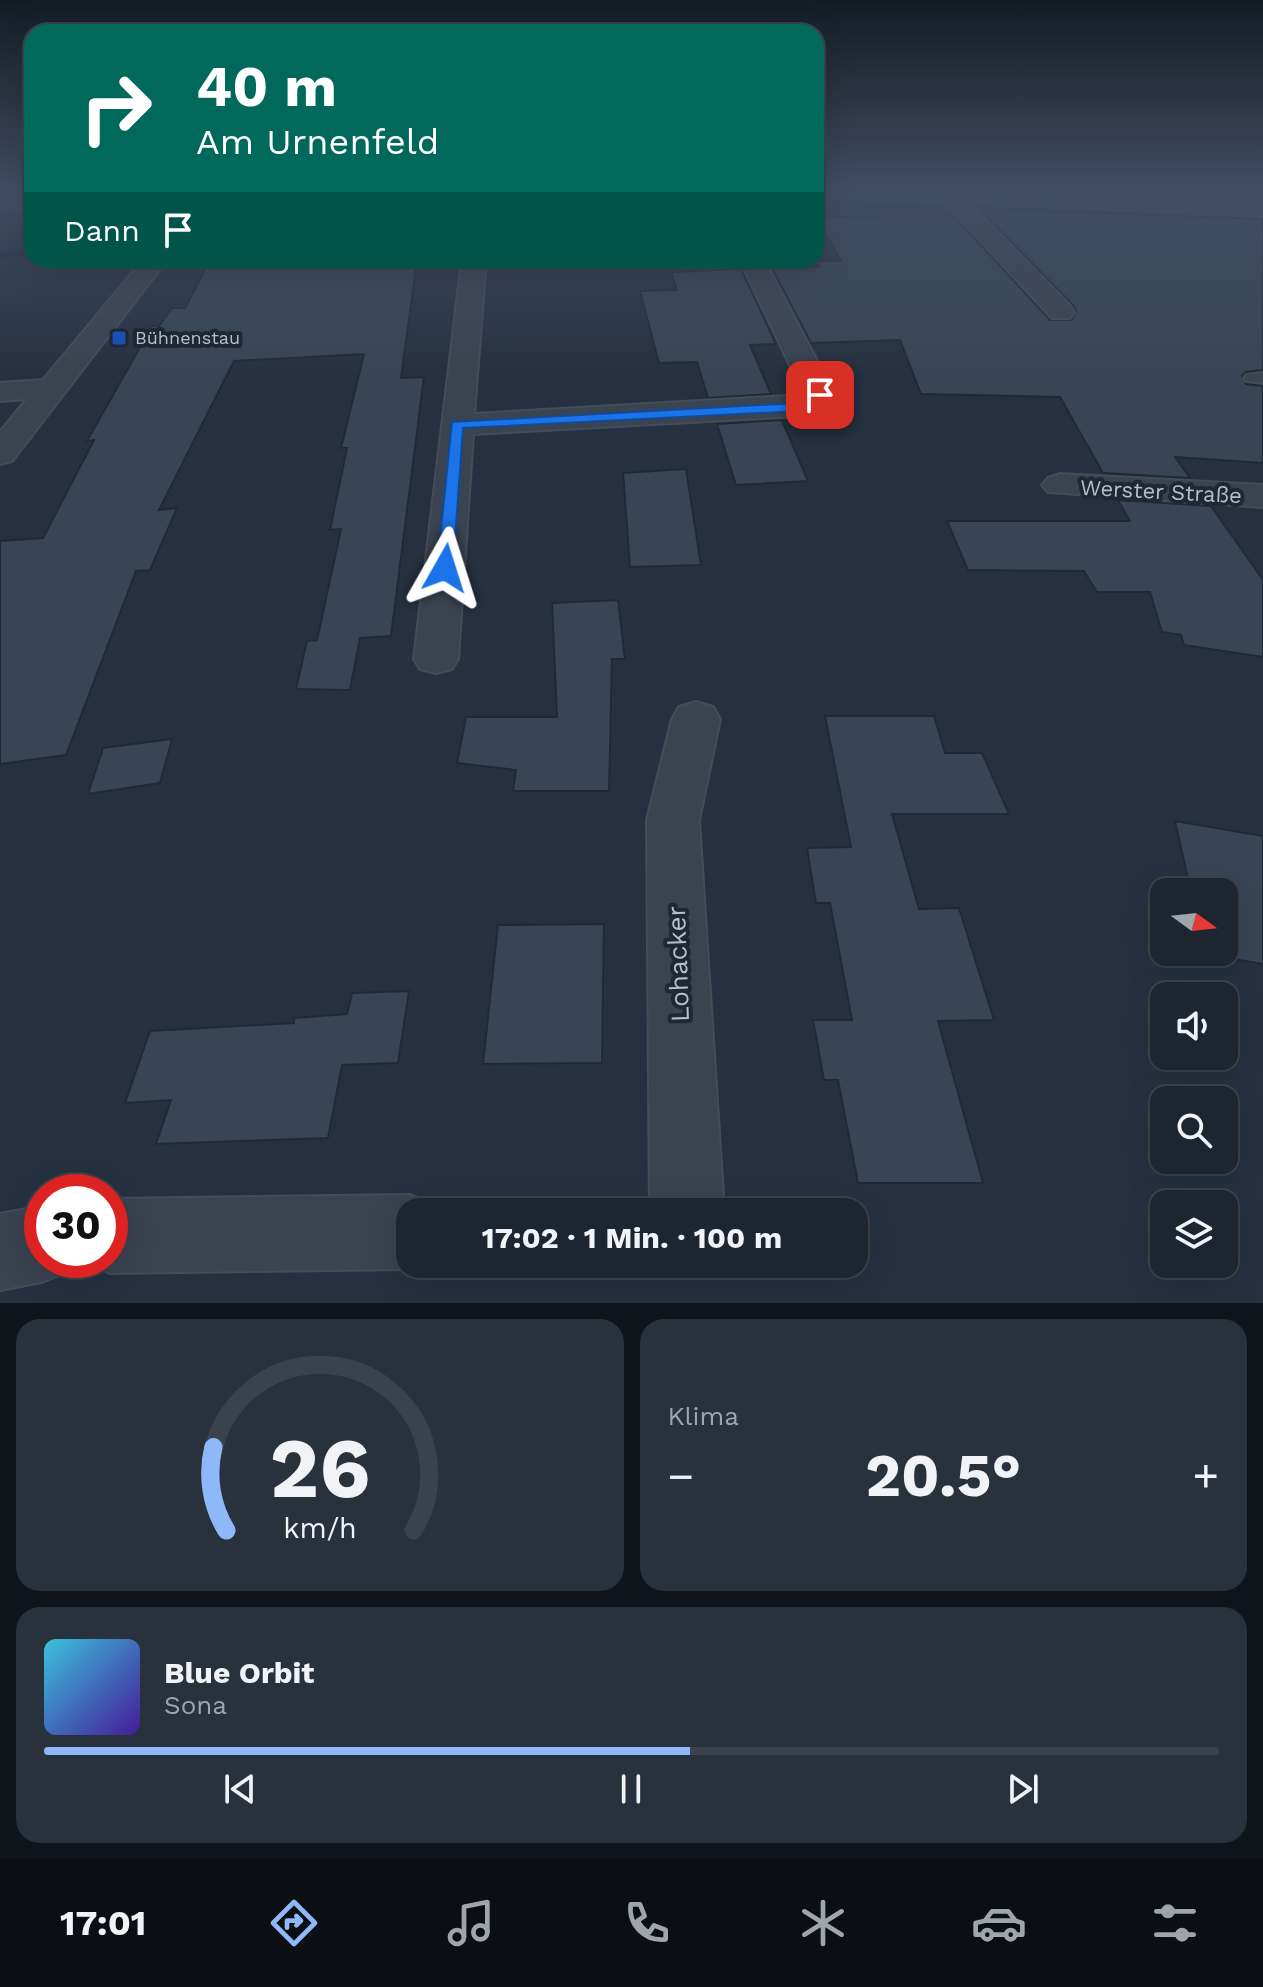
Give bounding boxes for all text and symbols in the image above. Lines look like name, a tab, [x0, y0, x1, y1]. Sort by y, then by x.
text: 40 m	[196, 54, 337, 120]
icon: right	[64, 56, 168, 160]
text: Am Urnenfeld	[196, 121, 439, 163]
icon: arrive	[156, 208, 200, 252]
text: Dann	[64, 213, 140, 248]
place label: Bühnenstau	[135, 327, 240, 348]
marker: Bühnenstau	[110, 329, 128, 347]
pin	[786, 361, 854, 429]
icon: arrive	[798, 373, 842, 417]
street label: Werster Straße	[1080, 475, 1242, 508]
position arrow	[403, 526, 487, 610]
north arrow	[1150, 878, 1238, 966]
map controls	[1150, 878, 1238, 1278]
street label: Lohacker	[661, 906, 695, 1022]
button: sound	[1150, 982, 1238, 1070]
button: search	[1150, 1086, 1238, 1174]
speed limit sign: 30	[24, 1174, 128, 1278]
button: layers	[1150, 1190, 1238, 1278]
text: 17:02 · 1 Min. · 100 m	[482, 1220, 782, 1255]
text: Klima	[668, 1401, 739, 1431]
text: 26	[269, 1420, 370, 1517]
text: 20.5°	[865, 1440, 1021, 1511]
text: −	[668, 1450, 694, 1502]
text: +	[1192, 1450, 1219, 1502]
text: km/h	[283, 1511, 357, 1545]
text: Blue Orbit	[164, 1655, 314, 1690]
text: Sona	[164, 1690, 227, 1720]
icon: previous	[218, 1767, 262, 1811]
icon: pause	[609, 1767, 653, 1811]
icon: next	[1001, 1767, 1045, 1811]
icon: directions	[266, 1895, 322, 1951]
icon: music	[443, 1895, 499, 1951]
icon: phone	[619, 1895, 675, 1951]
icon: climate	[795, 1895, 851, 1951]
icon: car	[971, 1895, 1027, 1951]
icon: filters	[1147, 1895, 1203, 1951]
text: 17:01	[60, 1902, 146, 1944]

